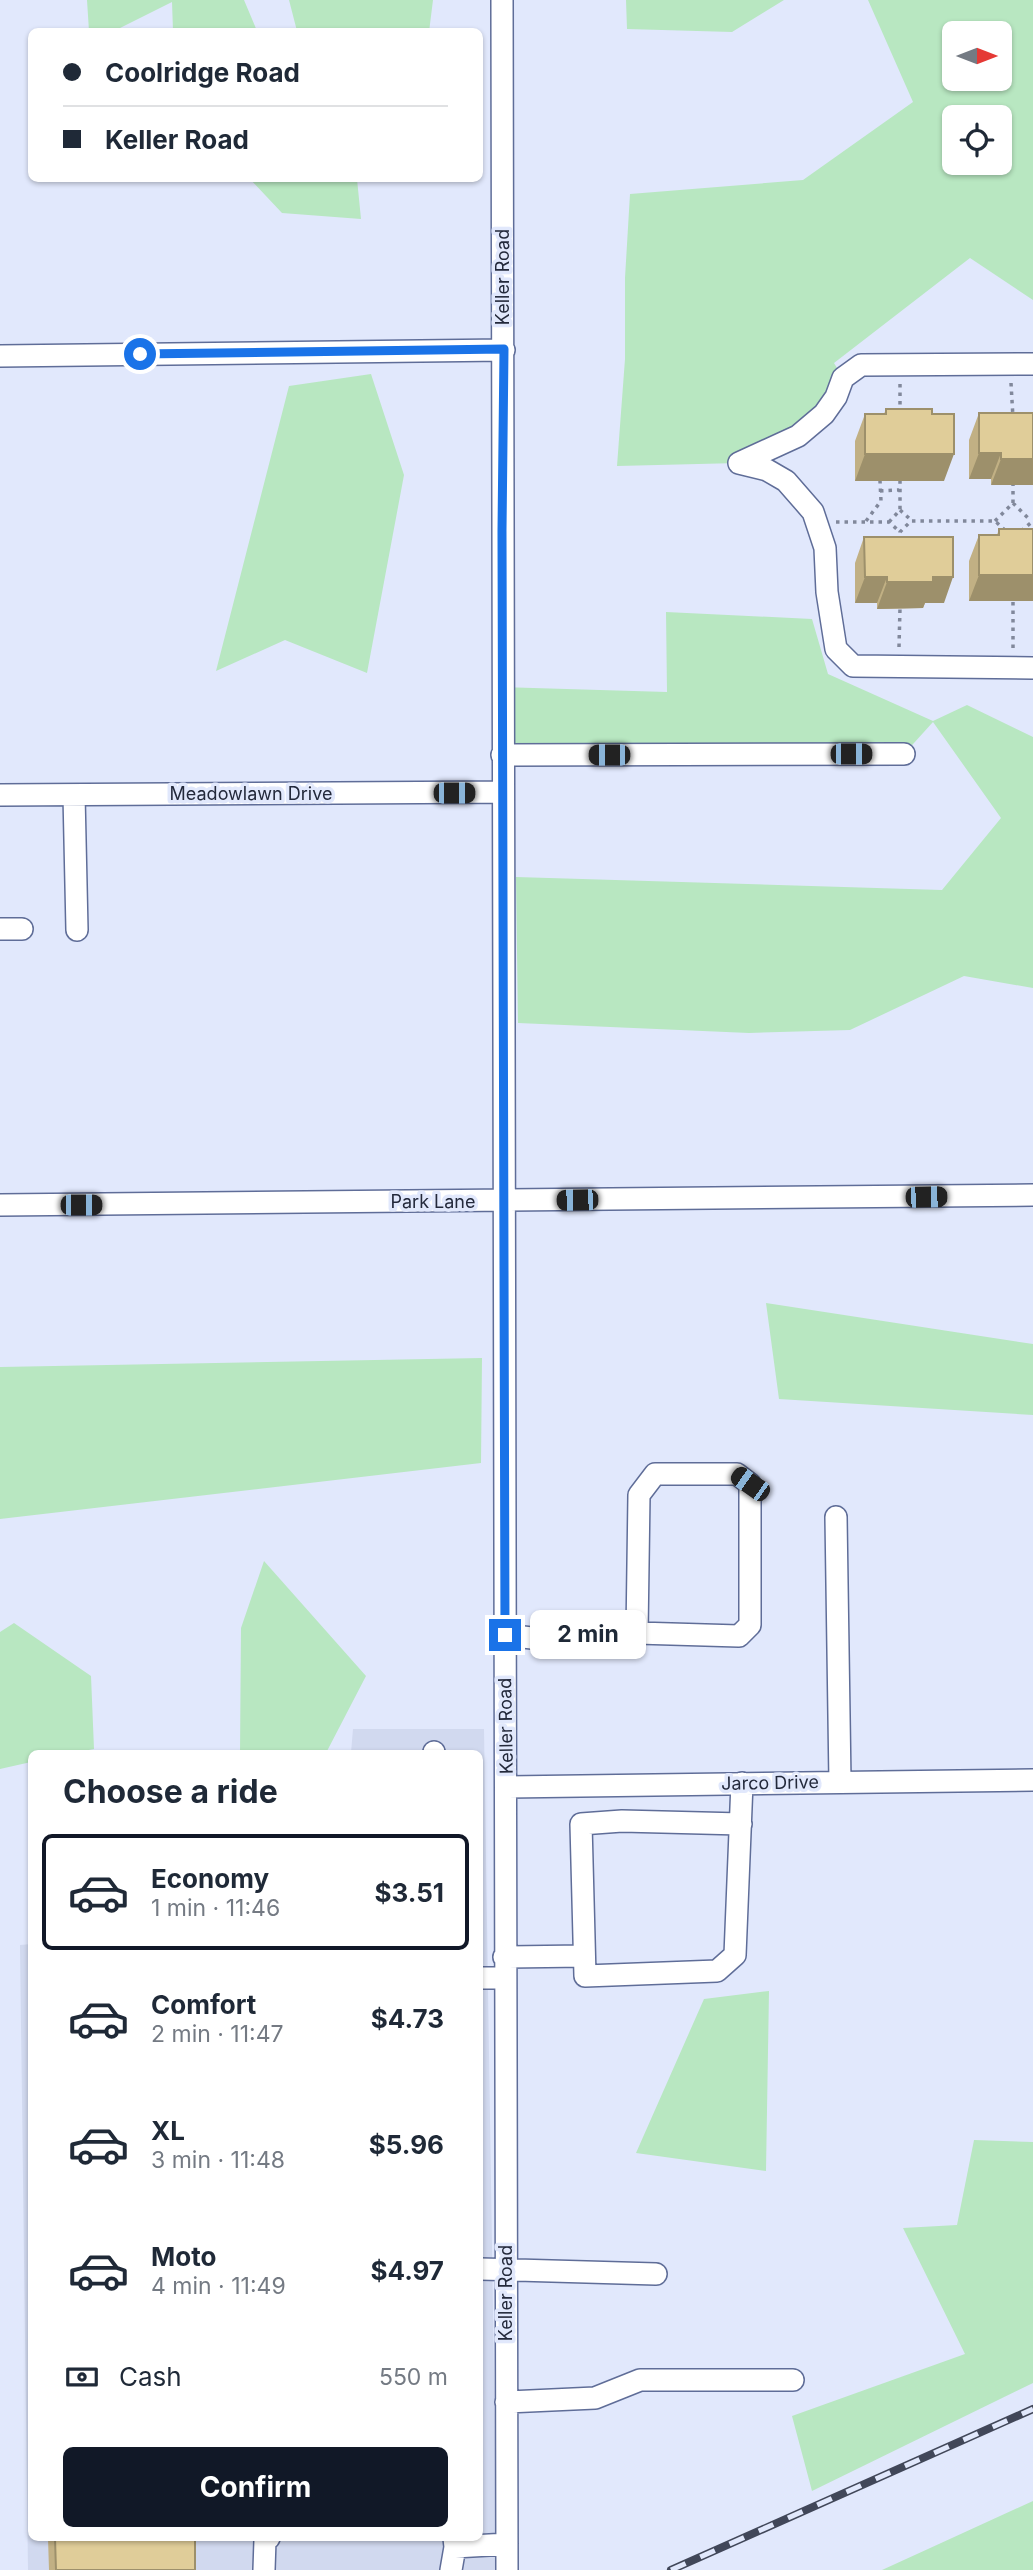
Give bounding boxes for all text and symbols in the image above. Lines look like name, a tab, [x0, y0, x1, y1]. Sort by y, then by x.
north arrow	[942, 21, 1012, 91]
map controls	[942, 21, 1012, 175]
text: Coolridge Road	[105, 57, 300, 88]
button: locate	[942, 105, 1012, 175]
text: Keller Road	[105, 124, 249, 155]
street label: Keller Road	[492, 229, 513, 325]
route start	[124, 338, 156, 370]
car	[831, 744, 873, 765]
car	[589, 745, 631, 766]
street label: Meadowlawn Drive	[170, 783, 332, 804]
car	[434, 783, 476, 804]
car	[905, 1186, 948, 1208]
car	[556, 1189, 599, 1211]
street label: Park Lane	[390, 1191, 476, 1212]
car	[61, 1195, 103, 1216]
car	[727, 1463, 774, 1505]
callout: 2 min	[530, 1610, 645, 1660]
route end	[489, 1619, 521, 1651]
text: 2 min	[557, 1620, 619, 1648]
street label: Keller Road	[494, 1678, 517, 1774]
street label: Jarco Drive	[721, 1771, 819, 1794]
text: Choose a ride	[63, 1772, 278, 1811]
icon: car	[67, 1861, 130, 1924]
text: Economy	[151, 1863, 269, 1894]
text: $3.51	[374, 1877, 444, 1908]
text: 1 min · 11:46	[151, 1894, 280, 1922]
icon: car	[67, 1987, 130, 2050]
text: Comfort	[151, 1989, 256, 2020]
text: $4.73	[371, 2003, 444, 2034]
text: 2 min · 11:47	[151, 2020, 284, 2048]
icon: car	[67, 2113, 130, 2176]
text: XL	[151, 2115, 185, 2146]
text: $5.96	[369, 2129, 444, 2160]
text: 3 min · 11:48	[151, 2146, 285, 2174]
icon: car	[67, 2239, 130, 2302]
text: Moto	[151, 2241, 216, 2272]
street label: Keller Road	[495, 2245, 516, 2341]
text: $4.97	[370, 2255, 444, 2286]
text: 4 min · 11:49	[151, 2272, 286, 2300]
icon: cash	[63, 2358, 101, 2396]
text: Cash	[119, 2361, 182, 2392]
text: 550 m	[379, 2363, 448, 2391]
button: Confirm	[63, 2447, 448, 2527]

